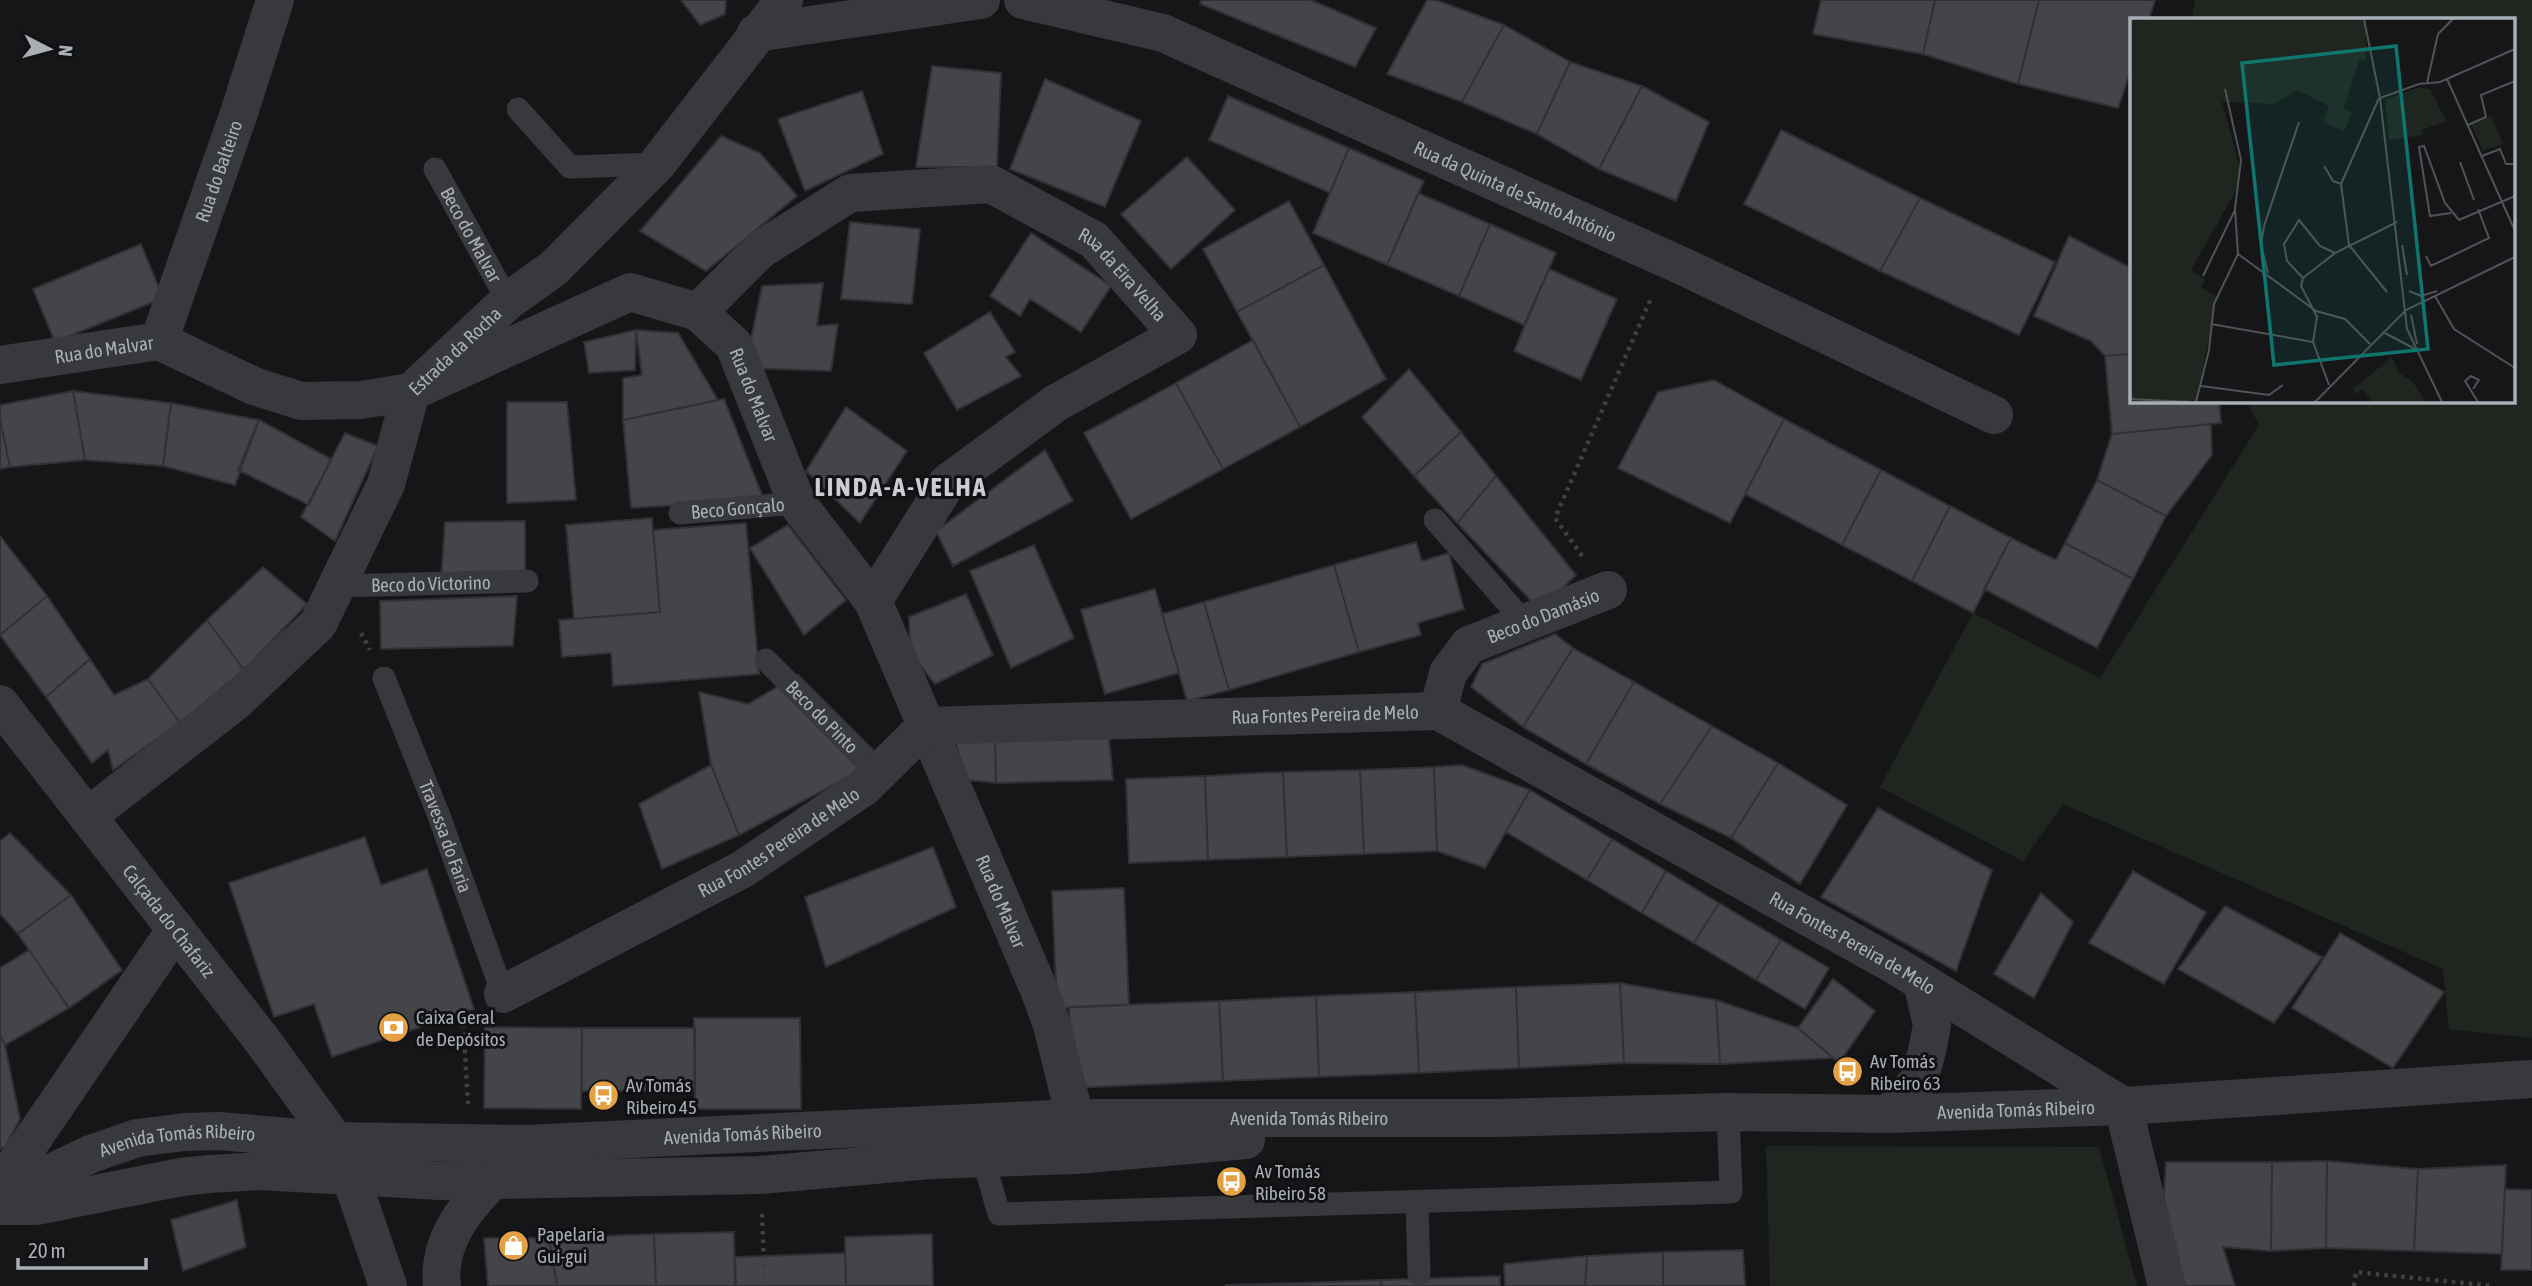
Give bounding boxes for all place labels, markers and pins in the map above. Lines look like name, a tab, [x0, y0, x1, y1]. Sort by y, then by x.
place label: Caixa Geral de Depósitos	[416, 1006, 506, 1050]
bank icon: Caixa Geral de Depósitos	[376, 1011, 410, 1045]
place label: Av Tomás Ribeiro 63	[1870, 1050, 1941, 1094]
bus stop icon: Av Tomás Ribeiro 63	[1830, 1055, 1864, 1089]
place label: Av Tomás Ribeiro 45	[626, 1074, 697, 1118]
bus stop icon: Av Tomás Ribeiro 45	[586, 1079, 620, 1113]
place label: Av Tomás Ribeiro 58	[1255, 1160, 1326, 1204]
bus stop icon: Av Tomás Ribeiro 58	[1215, 1165, 1249, 1199]
place label: Papelaria Gui-gui	[537, 1223, 605, 1267]
shop icon: Papelaria Gui-gui	[497, 1228, 531, 1262]

